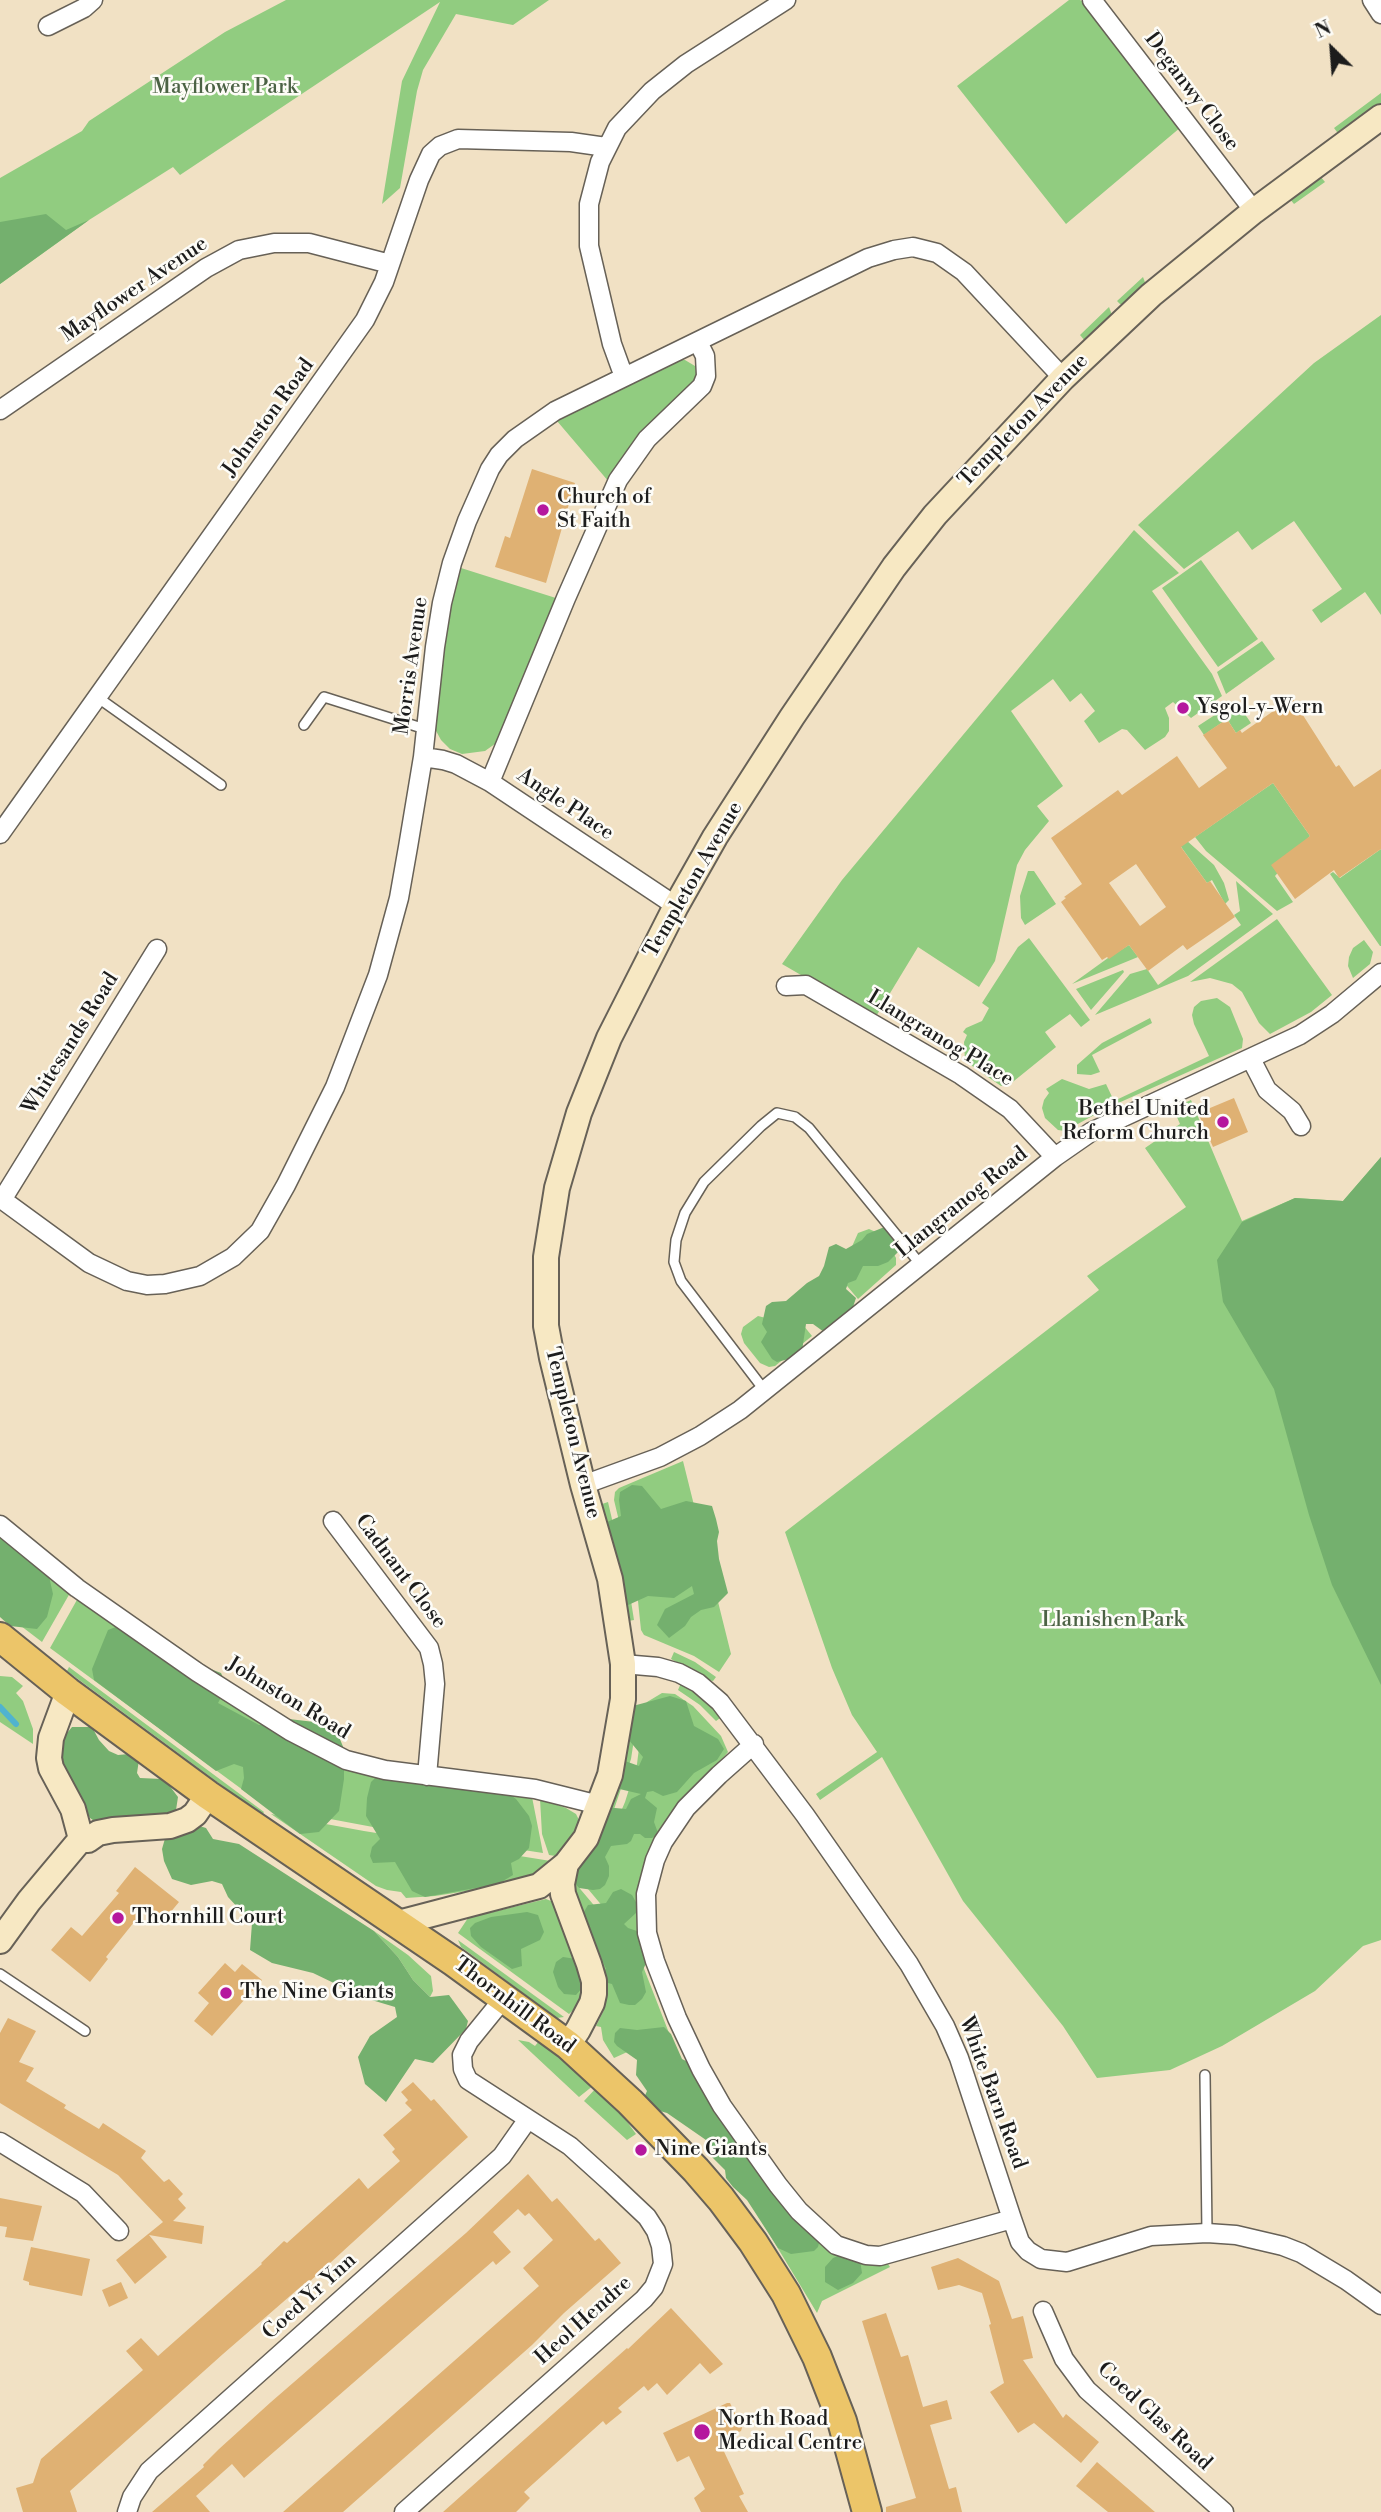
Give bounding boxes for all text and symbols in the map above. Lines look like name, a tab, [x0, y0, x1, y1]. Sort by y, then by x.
north arrow	[1297, 14, 1367, 84]
text: N	[1311, 16, 1335, 44]
street label: Deganwy Close	[1138, 28, 1244, 156]
park label: Mayflower Park	[152, 75, 298, 101]
street label: Mayflower Avenue	[57, 232, 213, 348]
street label: Templeton Avenue	[954, 349, 1094, 493]
street label: Johnston Road	[218, 354, 320, 482]
place label: Church of St Faith	[557, 485, 651, 535]
marker: Church of St Faith	[535, 502, 551, 518]
street label: Morris Avenue	[390, 595, 434, 737]
place label: Ysgol-y-Wern	[1197, 695, 1324, 721]
marker: Ysgol-y-Wern	[1175, 700, 1191, 716]
street label: Angle Place	[512, 763, 618, 847]
street label: Templeton Avenue	[639, 798, 749, 962]
street label: Whitesands Road	[17, 968, 125, 1120]
street label: Llangranog Place	[862, 985, 1018, 1093]
place label: Bethel United Reform Church	[1062, 1097, 1209, 1147]
marker: Bethel United Reform Church	[1215, 1114, 1231, 1130]
street label: Llangranog Road	[891, 1142, 1033, 1264]
street label: Templeton Avenue	[539, 1345, 605, 1521]
street label: Cadnant Close	[349, 1510, 451, 1634]
park label: Llanishen Park	[1041, 1608, 1185, 1634]
street label: Johnston Road	[222, 1652, 354, 1746]
place label: Thornhill Court	[132, 1905, 284, 1931]
marker: Thornhill Court	[110, 1910, 126, 1926]
street label: Thornhill Road	[448, 1952, 580, 2060]
place label: The Nine Giants	[240, 1980, 394, 2006]
marker: The Nine Giants	[218, 1985, 234, 2001]
street label: White Barn Road	[953, 2013, 1031, 2173]
place label: Nine Giants	[655, 2137, 767, 2163]
marker: Nine Giants	[633, 2142, 649, 2158]
street label: Coed Yr Ynn	[258, 2248, 362, 2346]
street label: Heol Hendre	[531, 2271, 637, 2371]
street label: Coed Glas Road	[1091, 2357, 1217, 2477]
place label: North Road Medical Centre	[718, 2407, 862, 2457]
marker: North Road Medical Centre	[692, 2422, 712, 2442]

